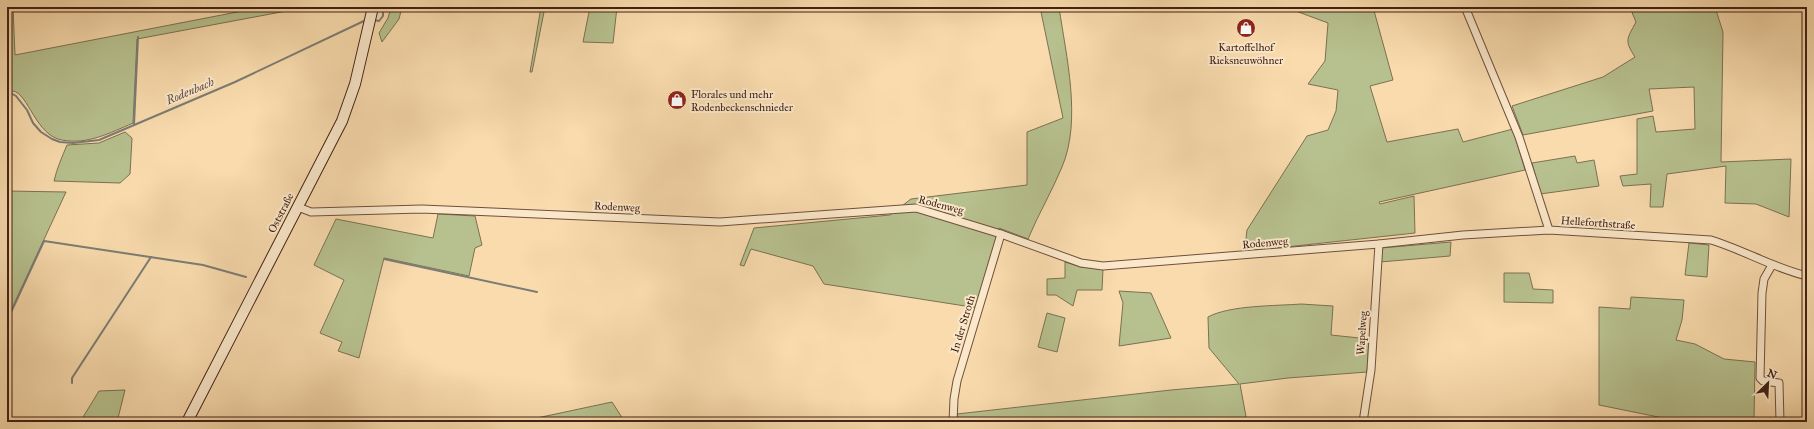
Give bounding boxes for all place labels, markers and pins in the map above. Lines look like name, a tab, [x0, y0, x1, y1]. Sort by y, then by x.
shop icon: Kartoffelhof Rieksneuwöhner	[1235, 17, 1257, 39]
place label: Kartoffelhof Rieksneuwöhner	[1209, 41, 1284, 67]
place label: Florales und mehr Rodenbeckenschnieder	[691, 88, 794, 114]
shop icon: Florales und mehr Rodenbeckenschnieder	[666, 89, 688, 111]

